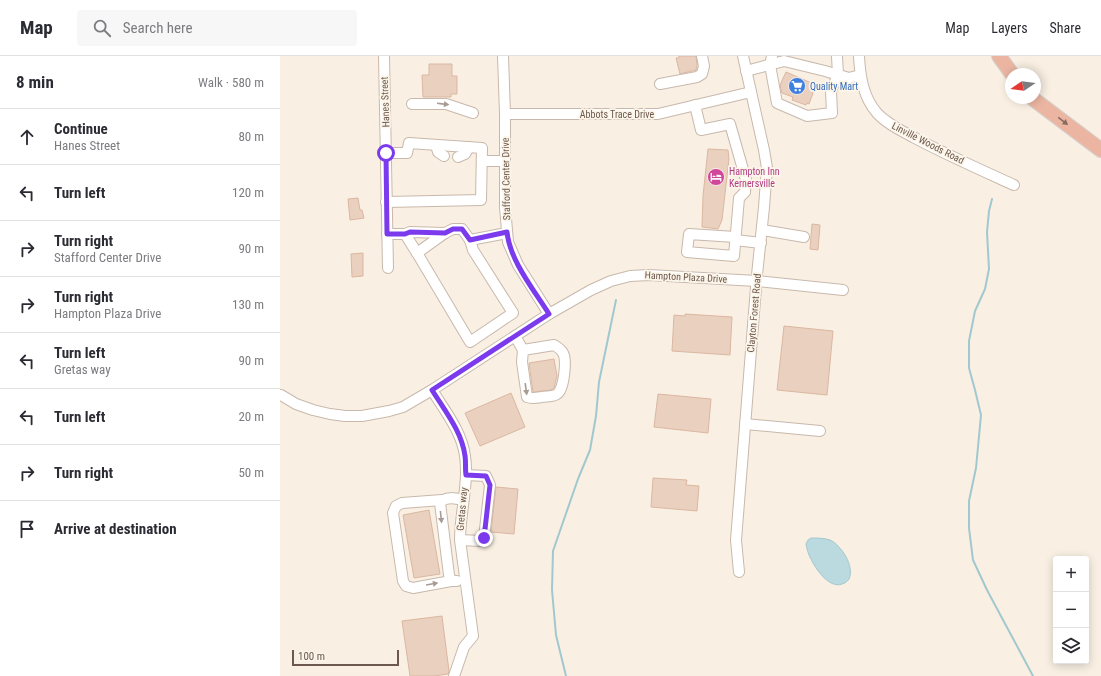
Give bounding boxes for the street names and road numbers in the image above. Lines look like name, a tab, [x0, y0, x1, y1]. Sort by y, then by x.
street label: Hanes Street	[379, 76, 391, 128]
street label: Abbots Trace Drive	[580, 109, 654, 120]
street label: Linville Woods Road	[890, 120, 966, 166]
street label: Stafford Center Drive	[500, 137, 512, 220]
street label: Hampton Plaza Drive	[645, 269, 728, 285]
street label: Clayton Forest Road	[745, 273, 763, 353]
street label: Gretas way	[455, 487, 469, 531]

